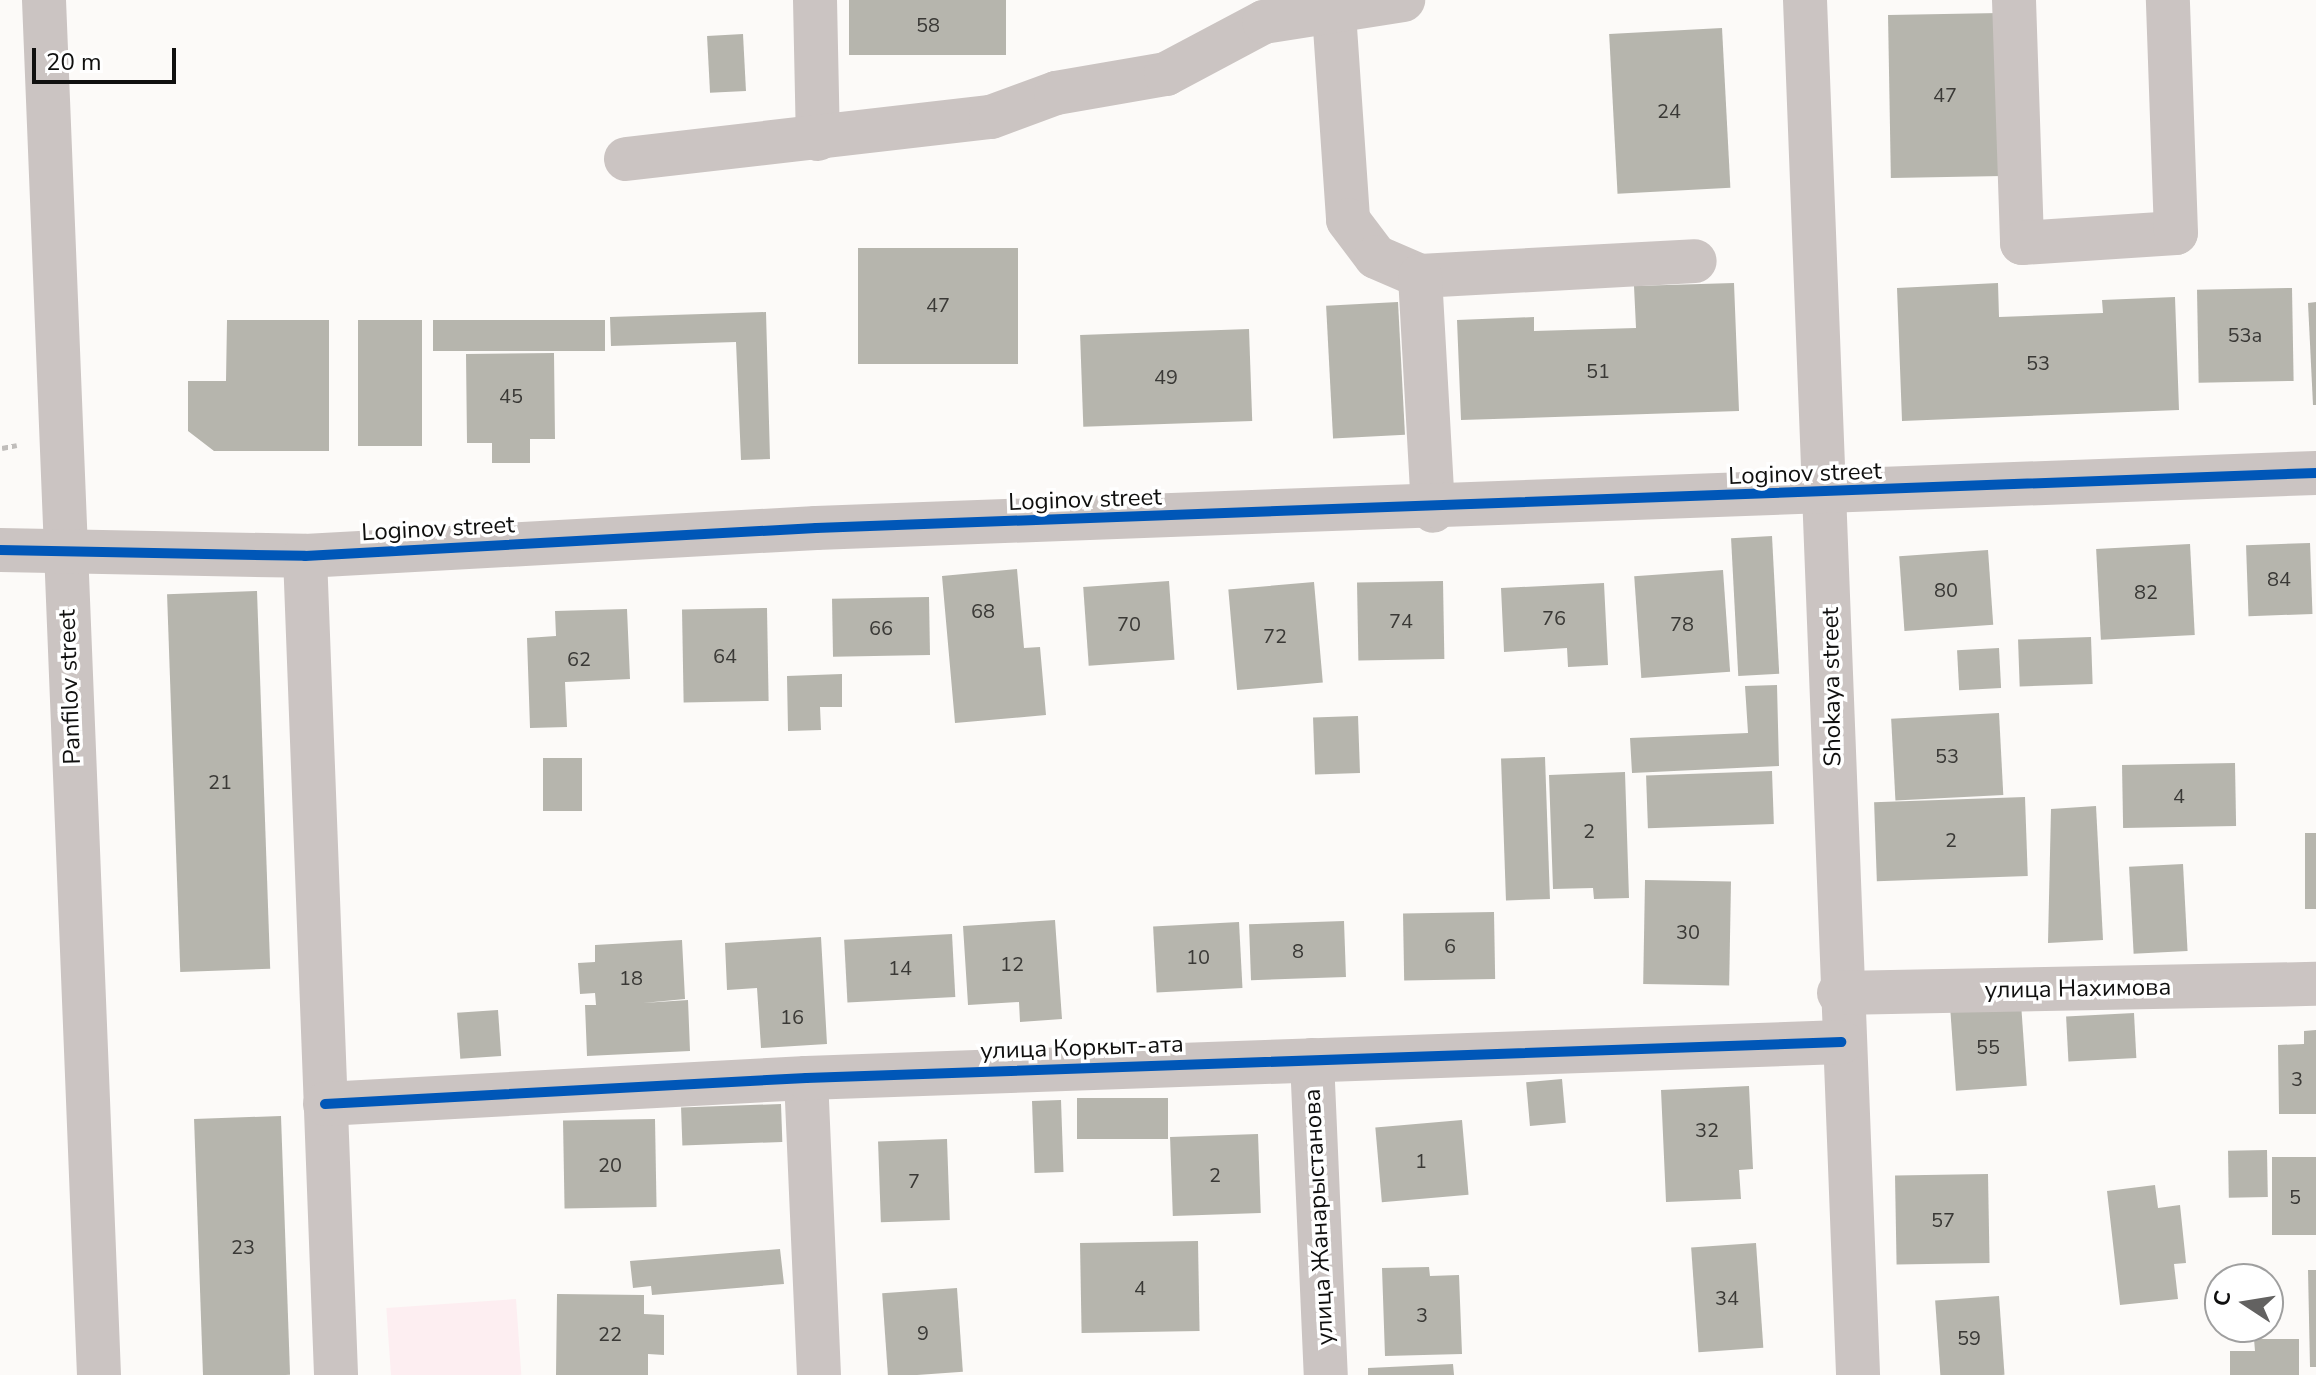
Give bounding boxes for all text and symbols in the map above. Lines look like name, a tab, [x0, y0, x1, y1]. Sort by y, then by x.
house number: 58	[916, 13, 940, 37]
scale bar	[36, 32, 180, 82]
text: 20 m	[46, 46, 102, 78]
house number: 47	[1933, 83, 1957, 107]
house number: 24	[1657, 99, 1681, 123]
house number: 47	[926, 293, 950, 317]
house number: 53а	[2228, 323, 2262, 347]
house number: 53	[2026, 351, 2050, 375]
house number: 51	[1586, 359, 1610, 383]
house number: 49	[1154, 365, 1178, 389]
house number: 45	[499, 384, 523, 408]
street label: Loginov street	[1728, 457, 1882, 491]
street label: Loginov street	[1008, 483, 1162, 517]
street label: Loginov street	[361, 511, 515, 547]
house number: 84	[2267, 567, 2291, 591]
house number: 80	[1934, 578, 1958, 602]
house number: 82	[2134, 580, 2158, 604]
house number: 68	[971, 599, 995, 623]
house number: 76	[1542, 606, 1566, 630]
street label: Shokaya street	[1816, 607, 1848, 767]
street label: Panfilov street	[53, 609, 87, 765]
house number: 74	[1389, 609, 1413, 633]
house number: 70	[1117, 612, 1141, 636]
house number: 78	[1670, 612, 1694, 636]
house number: 66	[869, 616, 893, 640]
house number: 72	[1263, 624, 1287, 648]
house number: 64	[713, 644, 737, 668]
house number: 62	[567, 647, 591, 671]
house number: 53	[1935, 744, 1959, 768]
house number: 21	[208, 770, 232, 794]
house number: 4	[2173, 784, 2185, 808]
house number: 2	[1583, 819, 1595, 843]
house number: 2	[1945, 828, 1957, 852]
house number: 30	[1676, 920, 1700, 944]
house number: 6	[1444, 934, 1456, 958]
house number: 8	[1292, 939, 1304, 963]
house number: 10	[1186, 945, 1210, 969]
house number: 12	[1000, 952, 1024, 976]
house number: 14	[888, 956, 912, 980]
house number: 18	[619, 966, 643, 990]
street label: улица Нахимова	[1984, 973, 2172, 1005]
house number: 16	[780, 1005, 804, 1029]
street label: улица Коркыт-ата	[980, 1030, 1184, 1066]
house number: 55	[1976, 1035, 2000, 1059]
house number: 3	[2291, 1067, 2303, 1091]
street label: улица Жанарыстанова	[1298, 1088, 1340, 1346]
house number: 32	[1695, 1118, 1719, 1142]
house number: 1	[1415, 1149, 1427, 1173]
house number: 20	[598, 1153, 622, 1177]
house number: 2	[1209, 1163, 1221, 1187]
house number: 7	[908, 1169, 920, 1193]
house number: 5	[2289, 1185, 2301, 1209]
house number: 57	[1931, 1208, 1955, 1232]
house number: 23	[231, 1235, 255, 1259]
north arrow	[2204, 1263, 2284, 1343]
house number: 4	[1134, 1276, 1146, 1300]
house number: 34	[1715, 1286, 1739, 1310]
text: С	[2206, 1288, 2239, 1309]
house number: 3	[1416, 1303, 1428, 1327]
house number: 9	[917, 1321, 929, 1345]
house number: 22	[598, 1322, 622, 1346]
house number: 59	[1957, 1326, 1981, 1350]

